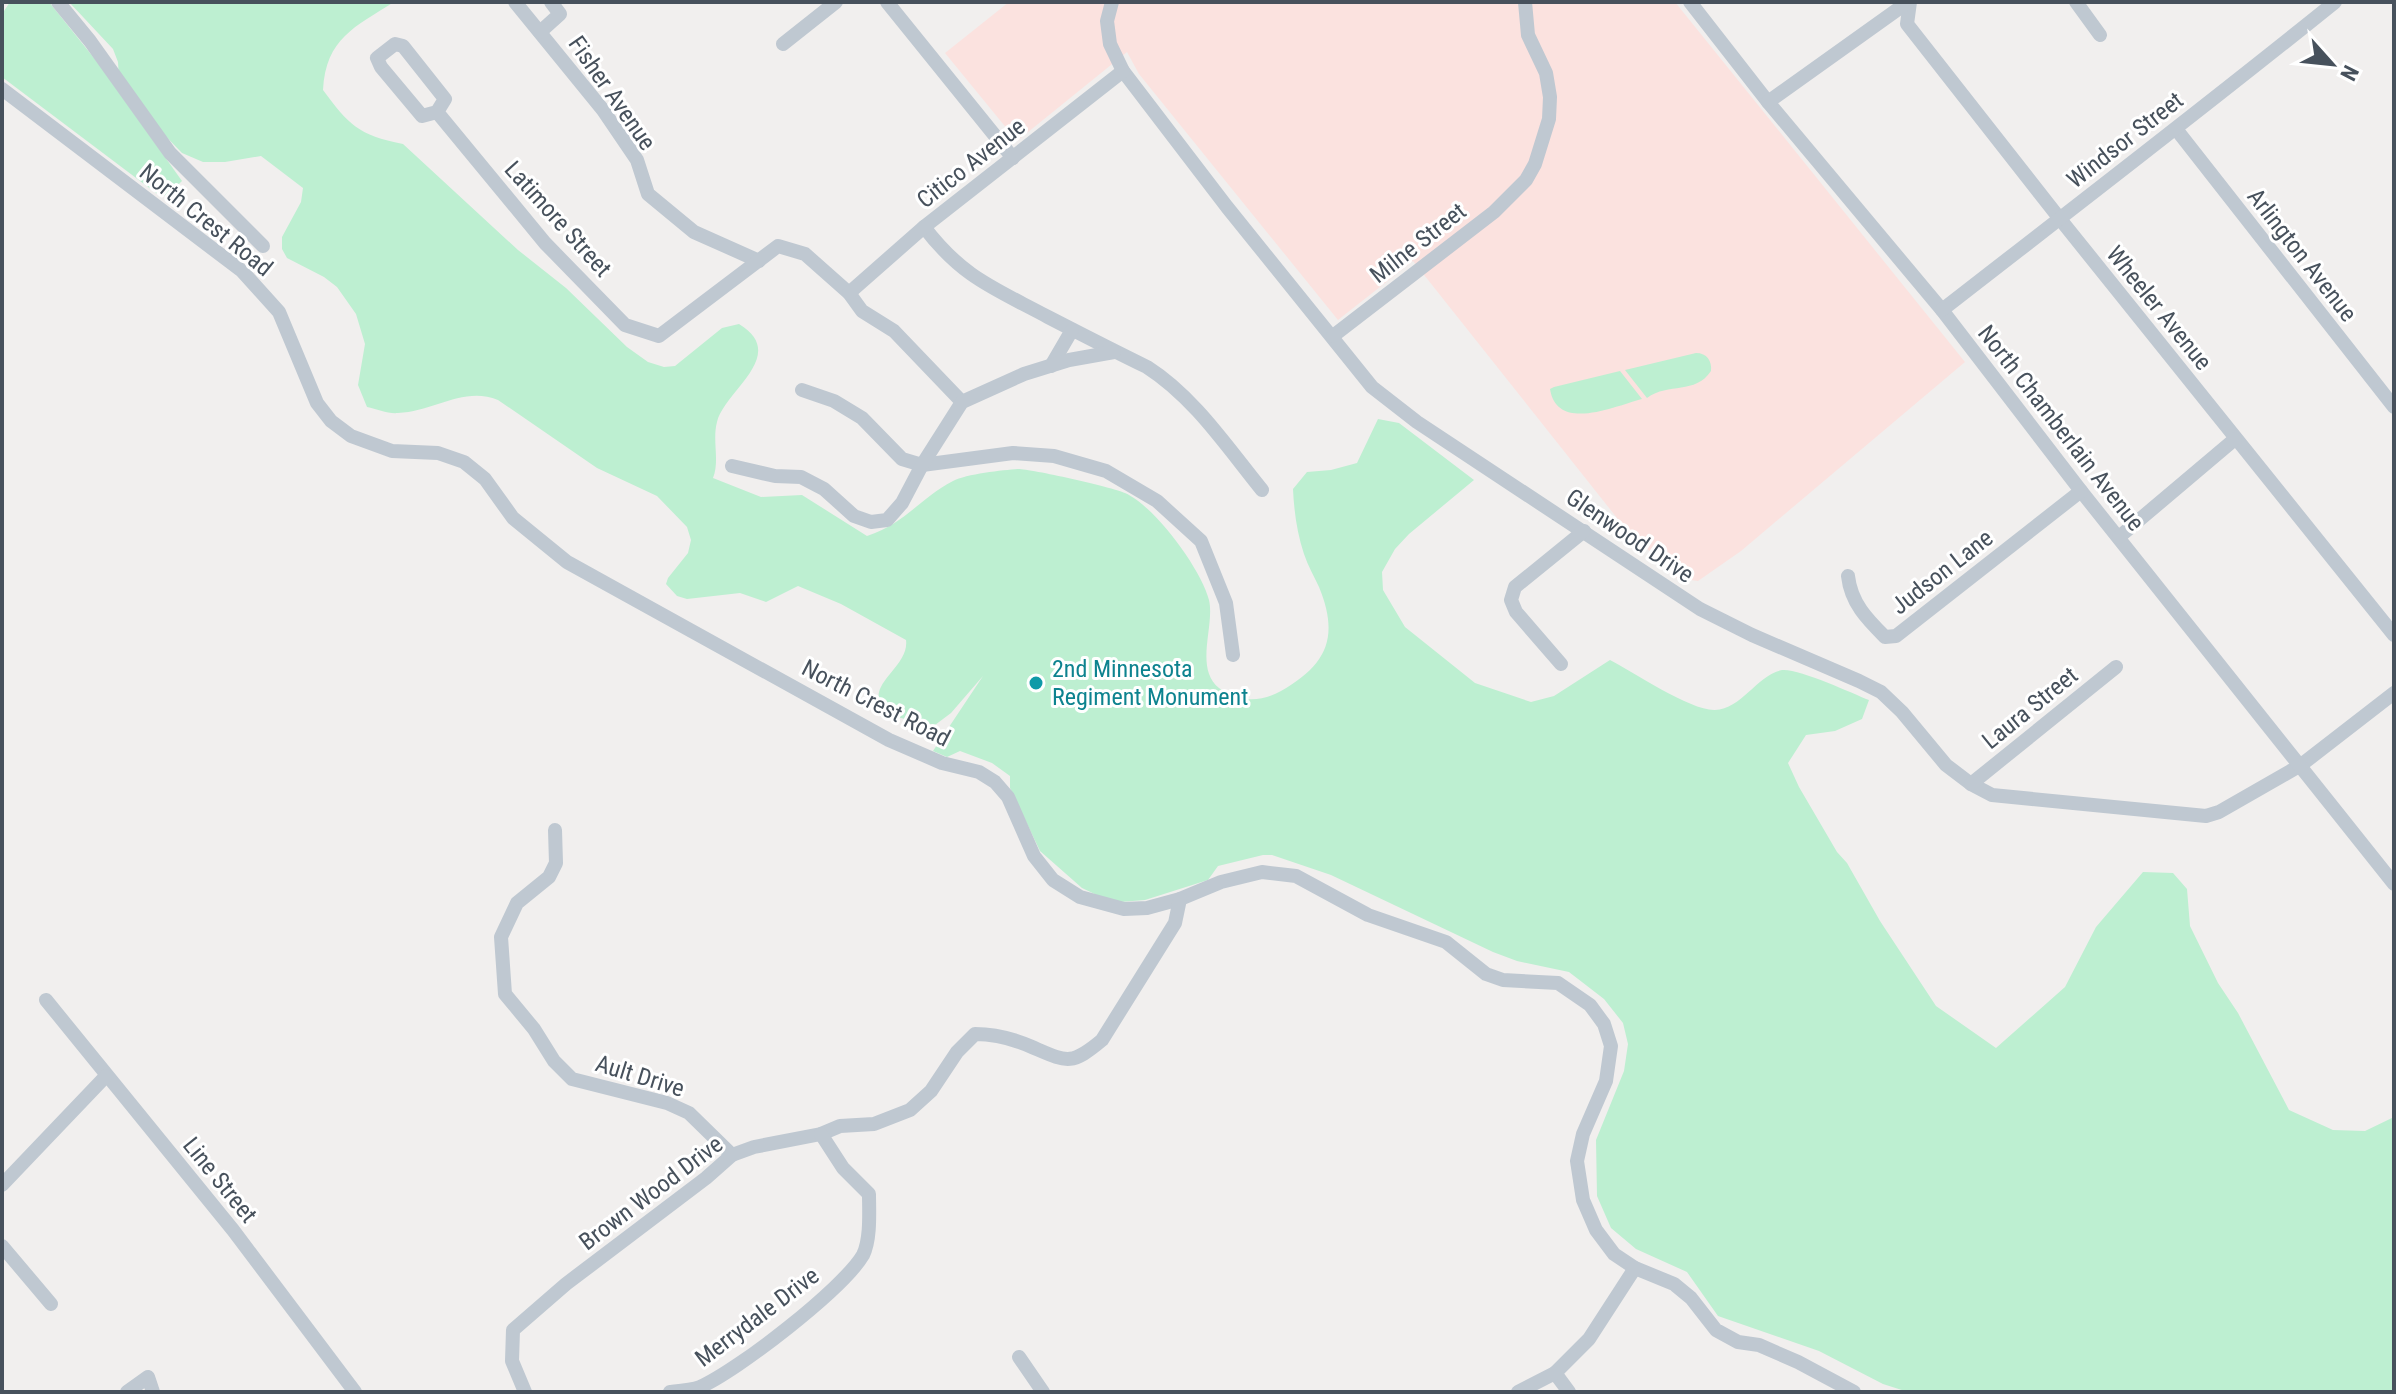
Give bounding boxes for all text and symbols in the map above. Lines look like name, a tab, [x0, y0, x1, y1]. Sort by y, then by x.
north arrow	[2292, 24, 2372, 104]
street label: Fisher Avenue	[562, 31, 662, 155]
text: N	[2335, 61, 2364, 85]
street label: Windsor Street	[2061, 86, 2189, 194]
street label: Citico Avenue	[911, 112, 1031, 214]
street label: Latimore Street	[499, 155, 617, 283]
street label: North Crest Road	[134, 158, 278, 282]
street label: Arlington Avenue	[2241, 183, 2363, 327]
street label: Milne Street	[1365, 197, 1471, 289]
street label: Wheeler Avenue	[2101, 240, 2217, 376]
street label: North Chamberlain Avenue	[1972, 320, 2150, 536]
street label: Glenwood Drive	[1561, 483, 1699, 589]
street label: Judson Lane	[1886, 524, 1998, 620]
street label: North Crest Road	[797, 654, 955, 752]
place label: 2nd Minnesota Regiment Monument	[1052, 655, 1248, 711]
street label: Laura Street	[1977, 661, 2083, 755]
marker: 2nd Minnesota Regiment Monument	[1027, 674, 1045, 692]
street label: Ault Drive	[592, 1049, 688, 1103]
street label: Brown Wood Drive	[574, 1130, 728, 1256]
street label: Line Street	[177, 1132, 263, 1228]
street label: Merrydale Drive	[690, 1261, 824, 1373]

